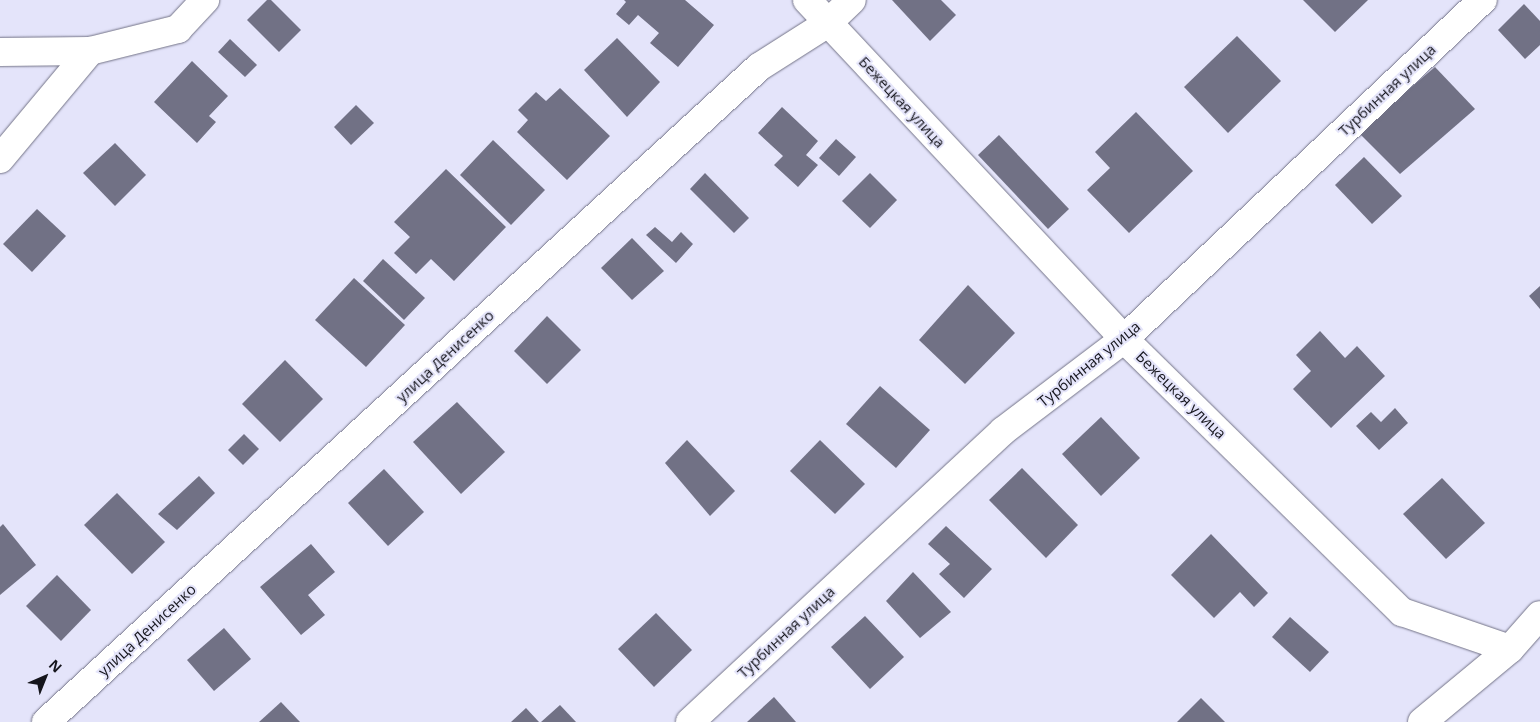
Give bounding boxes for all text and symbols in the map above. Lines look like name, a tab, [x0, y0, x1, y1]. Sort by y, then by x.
street label: Турбинная улица	[1335, 40, 1439, 140]
street label: Бежецкая улица	[855, 53, 949, 151]
street label: улица Денисенко	[392, 306, 498, 406]
street label: Турбинная улица	[1034, 317, 1144, 411]
street label: Бежецкая улица	[1132, 348, 1230, 442]
street label: улица Денисенко	[94, 580, 200, 680]
street label: Турбинная улица	[734, 582, 838, 682]
north arrow	[20, 652, 70, 702]
text: N	[45, 655, 66, 677]

